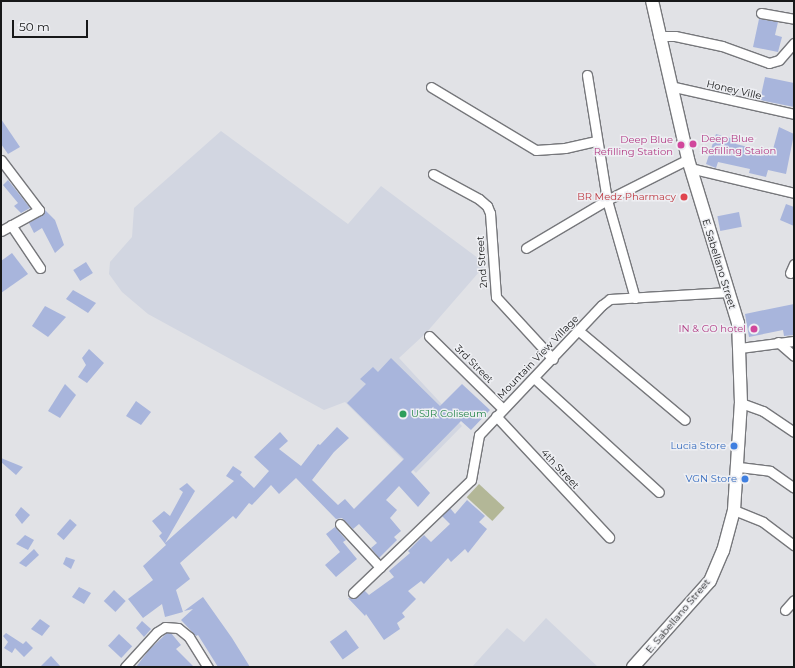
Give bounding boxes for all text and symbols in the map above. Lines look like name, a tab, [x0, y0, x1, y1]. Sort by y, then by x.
scale bar	[14, 12, 90, 38]
text: 50 m	[19, 19, 50, 34]
street label: Honey Ville	[705, 78, 763, 102]
place label: Deep Blue Refilling Staion	[701, 132, 776, 156]
place label: Deep Blue Refilling Station	[594, 133, 673, 156]
marker: Deep Blue Refilling Staion	[688, 139, 698, 149]
marker: Deep Blue Refilling Station	[676, 140, 686, 150]
place label: BR Medz Pharmacy	[577, 191, 676, 203]
marker: BR Medz Pharmacy	[679, 192, 689, 202]
street label: E. Sabellano Street	[700, 218, 738, 310]
street label: 2nd Street	[474, 236, 490, 288]
street label: Mountain View Village	[495, 313, 581, 401]
place label: IN & GO hotel	[679, 323, 746, 335]
marker: IN & GO hotel	[749, 324, 759, 334]
street label: 3rd Street	[452, 342, 496, 386]
place label: USJR Coliseum	[411, 408, 487, 420]
marker: USJR Coliseum	[398, 409, 408, 419]
place label: Lucia Store	[670, 440, 726, 452]
marker: Lucia Store	[729, 441, 739, 451]
street label: 4th Street	[538, 447, 582, 491]
place label: VGN Store	[686, 473, 737, 485]
marker: VGN Store	[740, 474, 750, 484]
street label: E. Sabellano Street	[643, 576, 713, 656]

